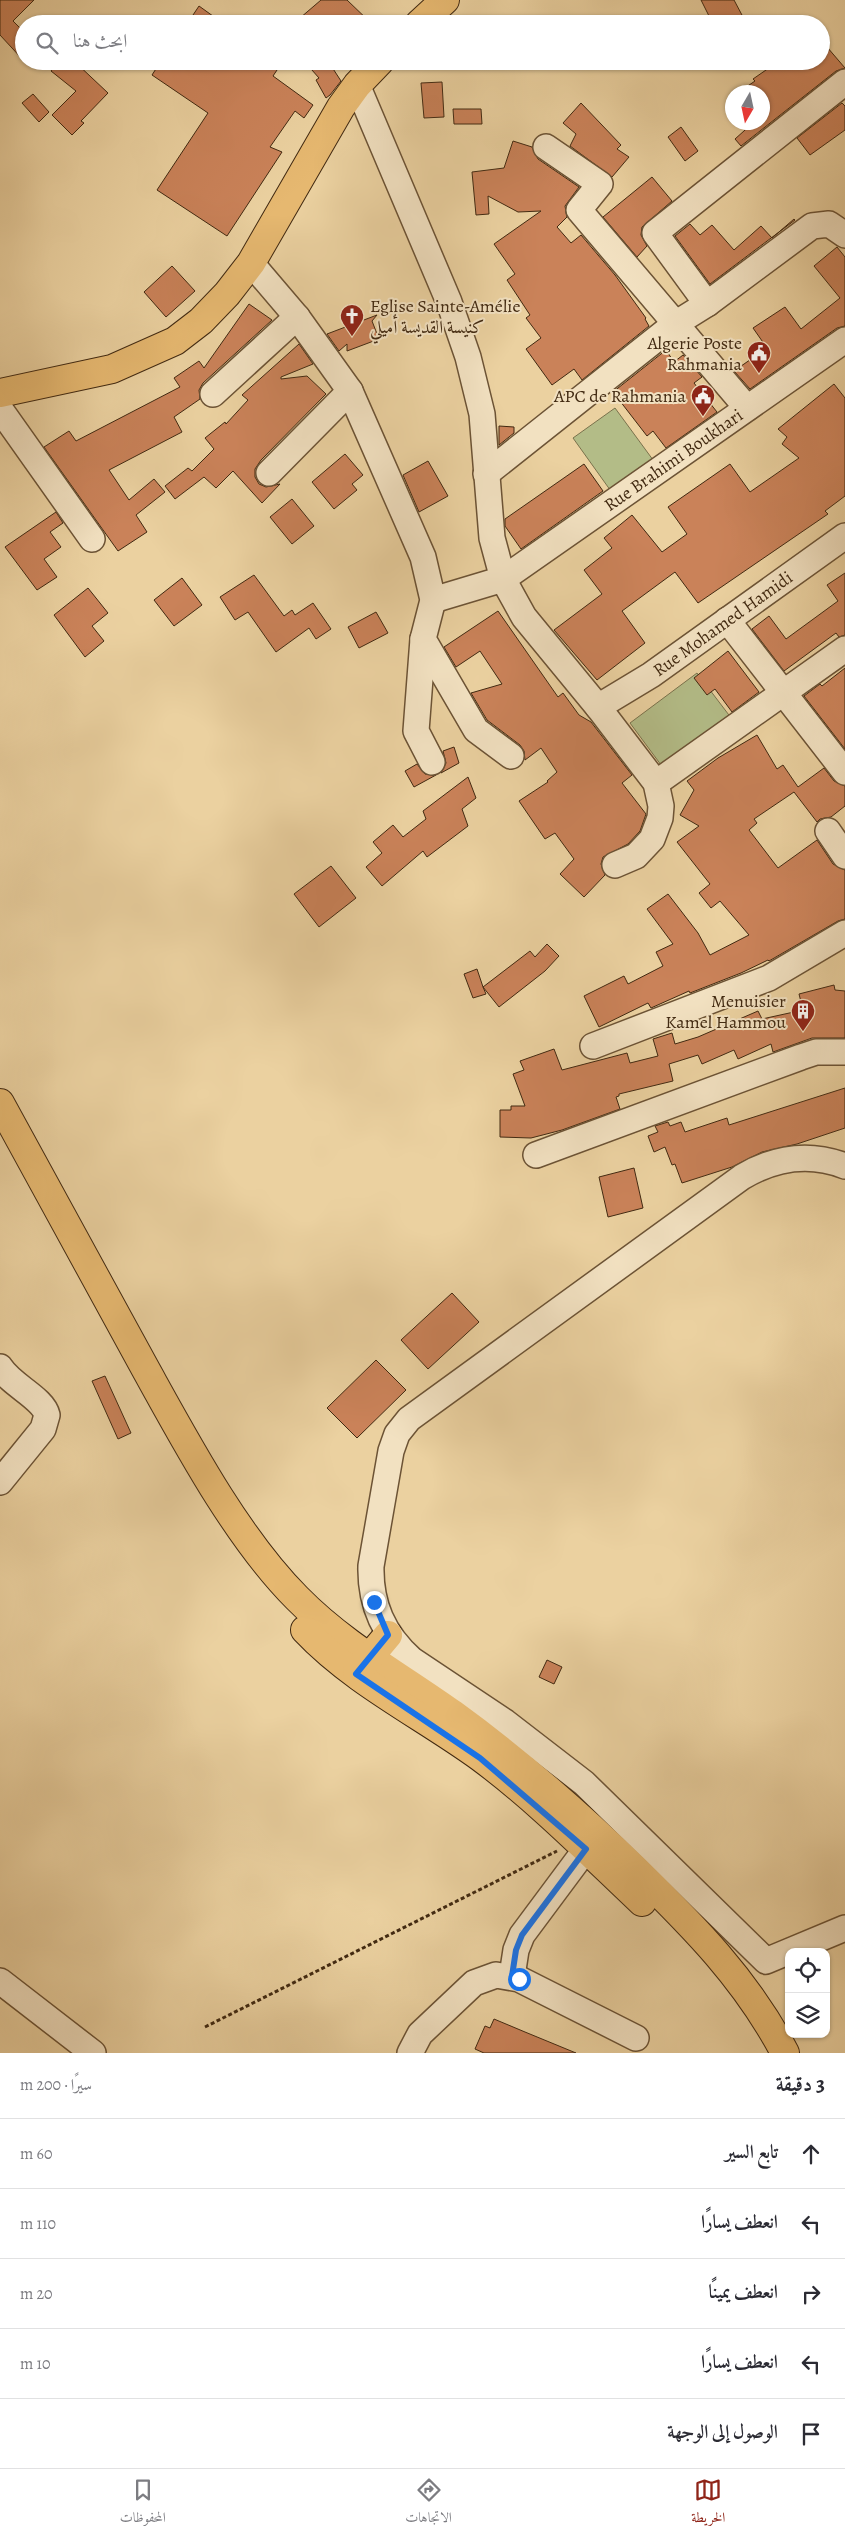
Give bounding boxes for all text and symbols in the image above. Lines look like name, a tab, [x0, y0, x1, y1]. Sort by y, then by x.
search box	[15, 15, 830, 70]
text: ابحث هنا	[73, 28, 127, 54]
icon: search	[33, 29, 61, 57]
north arrow	[725, 85, 770, 130]
place label: Eglise Sainte-Amélie كنيسة القديسة أميلي	[370, 294, 520, 344]
church icon: Eglise Sainte-Amélie كنيسة القديسة أميلي	[339, 303, 365, 337]
place label: Algerie Poste Rahmania	[646, 331, 743, 376]
public building icon: Algerie Poste Rahmania	[746, 340, 772, 374]
public building icon: APC de Rahmania	[690, 383, 716, 417]
place label: APC de Rahmania	[553, 384, 687, 408]
street label: Rue Brahimi Boukhari	[599, 403, 748, 517]
street label: Rue Mohamed Hamidi	[648, 565, 797, 682]
place label: Menuisier Kamel Hammou	[665, 989, 786, 1034]
building icon: Menuisier Kamel Hammou	[790, 998, 816, 1032]
route end	[363, 1591, 386, 1614]
map controls	[785, 1948, 830, 2038]
button: locate	[785, 1948, 830, 1993]
route start	[508, 1968, 531, 1991]
button: layers	[785, 1993, 830, 2038]
text: 3 دقيقة	[776, 2070, 825, 2098]
text: سيرًا · 200 m	[20, 2074, 92, 2096]
text: تابع السير	[725, 2139, 778, 2165]
icon: ahead	[797, 2140, 825, 2168]
text: 60 m	[20, 2143, 52, 2165]
text: انعطف يسارًا	[701, 2209, 778, 2235]
icon: left	[797, 2210, 825, 2238]
text: 110 m	[20, 2213, 56, 2235]
text: انعطف يمينًا	[708, 2279, 778, 2305]
icon: right	[797, 2280, 825, 2308]
text: 20 m	[20, 2283, 53, 2305]
text: انعطف يسارًا	[701, 2349, 778, 2375]
icon: left	[797, 2350, 825, 2378]
text: 10 m	[20, 2353, 51, 2375]
text: الوصول إلى الوجهة	[667, 2419, 778, 2445]
icon: arrive	[797, 2420, 825, 2448]
tab: المحفوظات	[120, 2476, 166, 2531]
tab: الاتجاهات	[405, 2476, 452, 2531]
tab: الخريطة	[691, 2476, 725, 2531]

